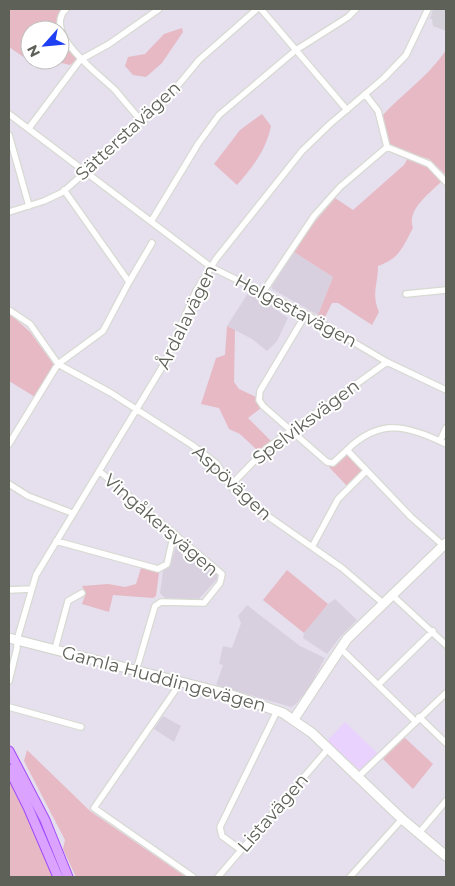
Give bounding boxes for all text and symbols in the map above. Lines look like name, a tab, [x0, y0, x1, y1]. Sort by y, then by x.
north arrow	[20, 20, 70, 70]
text: N	[23, 42, 44, 60]
street label: Sätterstavägen	[71, 77, 185, 185]
street label: Årdalavägen	[151, 261, 222, 373]
street label: Helgestavägen	[231, 270, 361, 352]
street label: Spelviksvägen	[248, 375, 364, 469]
street label: Aspövägen	[188, 441, 276, 525]
street label: Vingåkersvägen	[99, 469, 223, 581]
street label: Gamla Huddingevägen	[60, 641, 268, 717]
street label: Listavägen	[233, 769, 313, 857]

